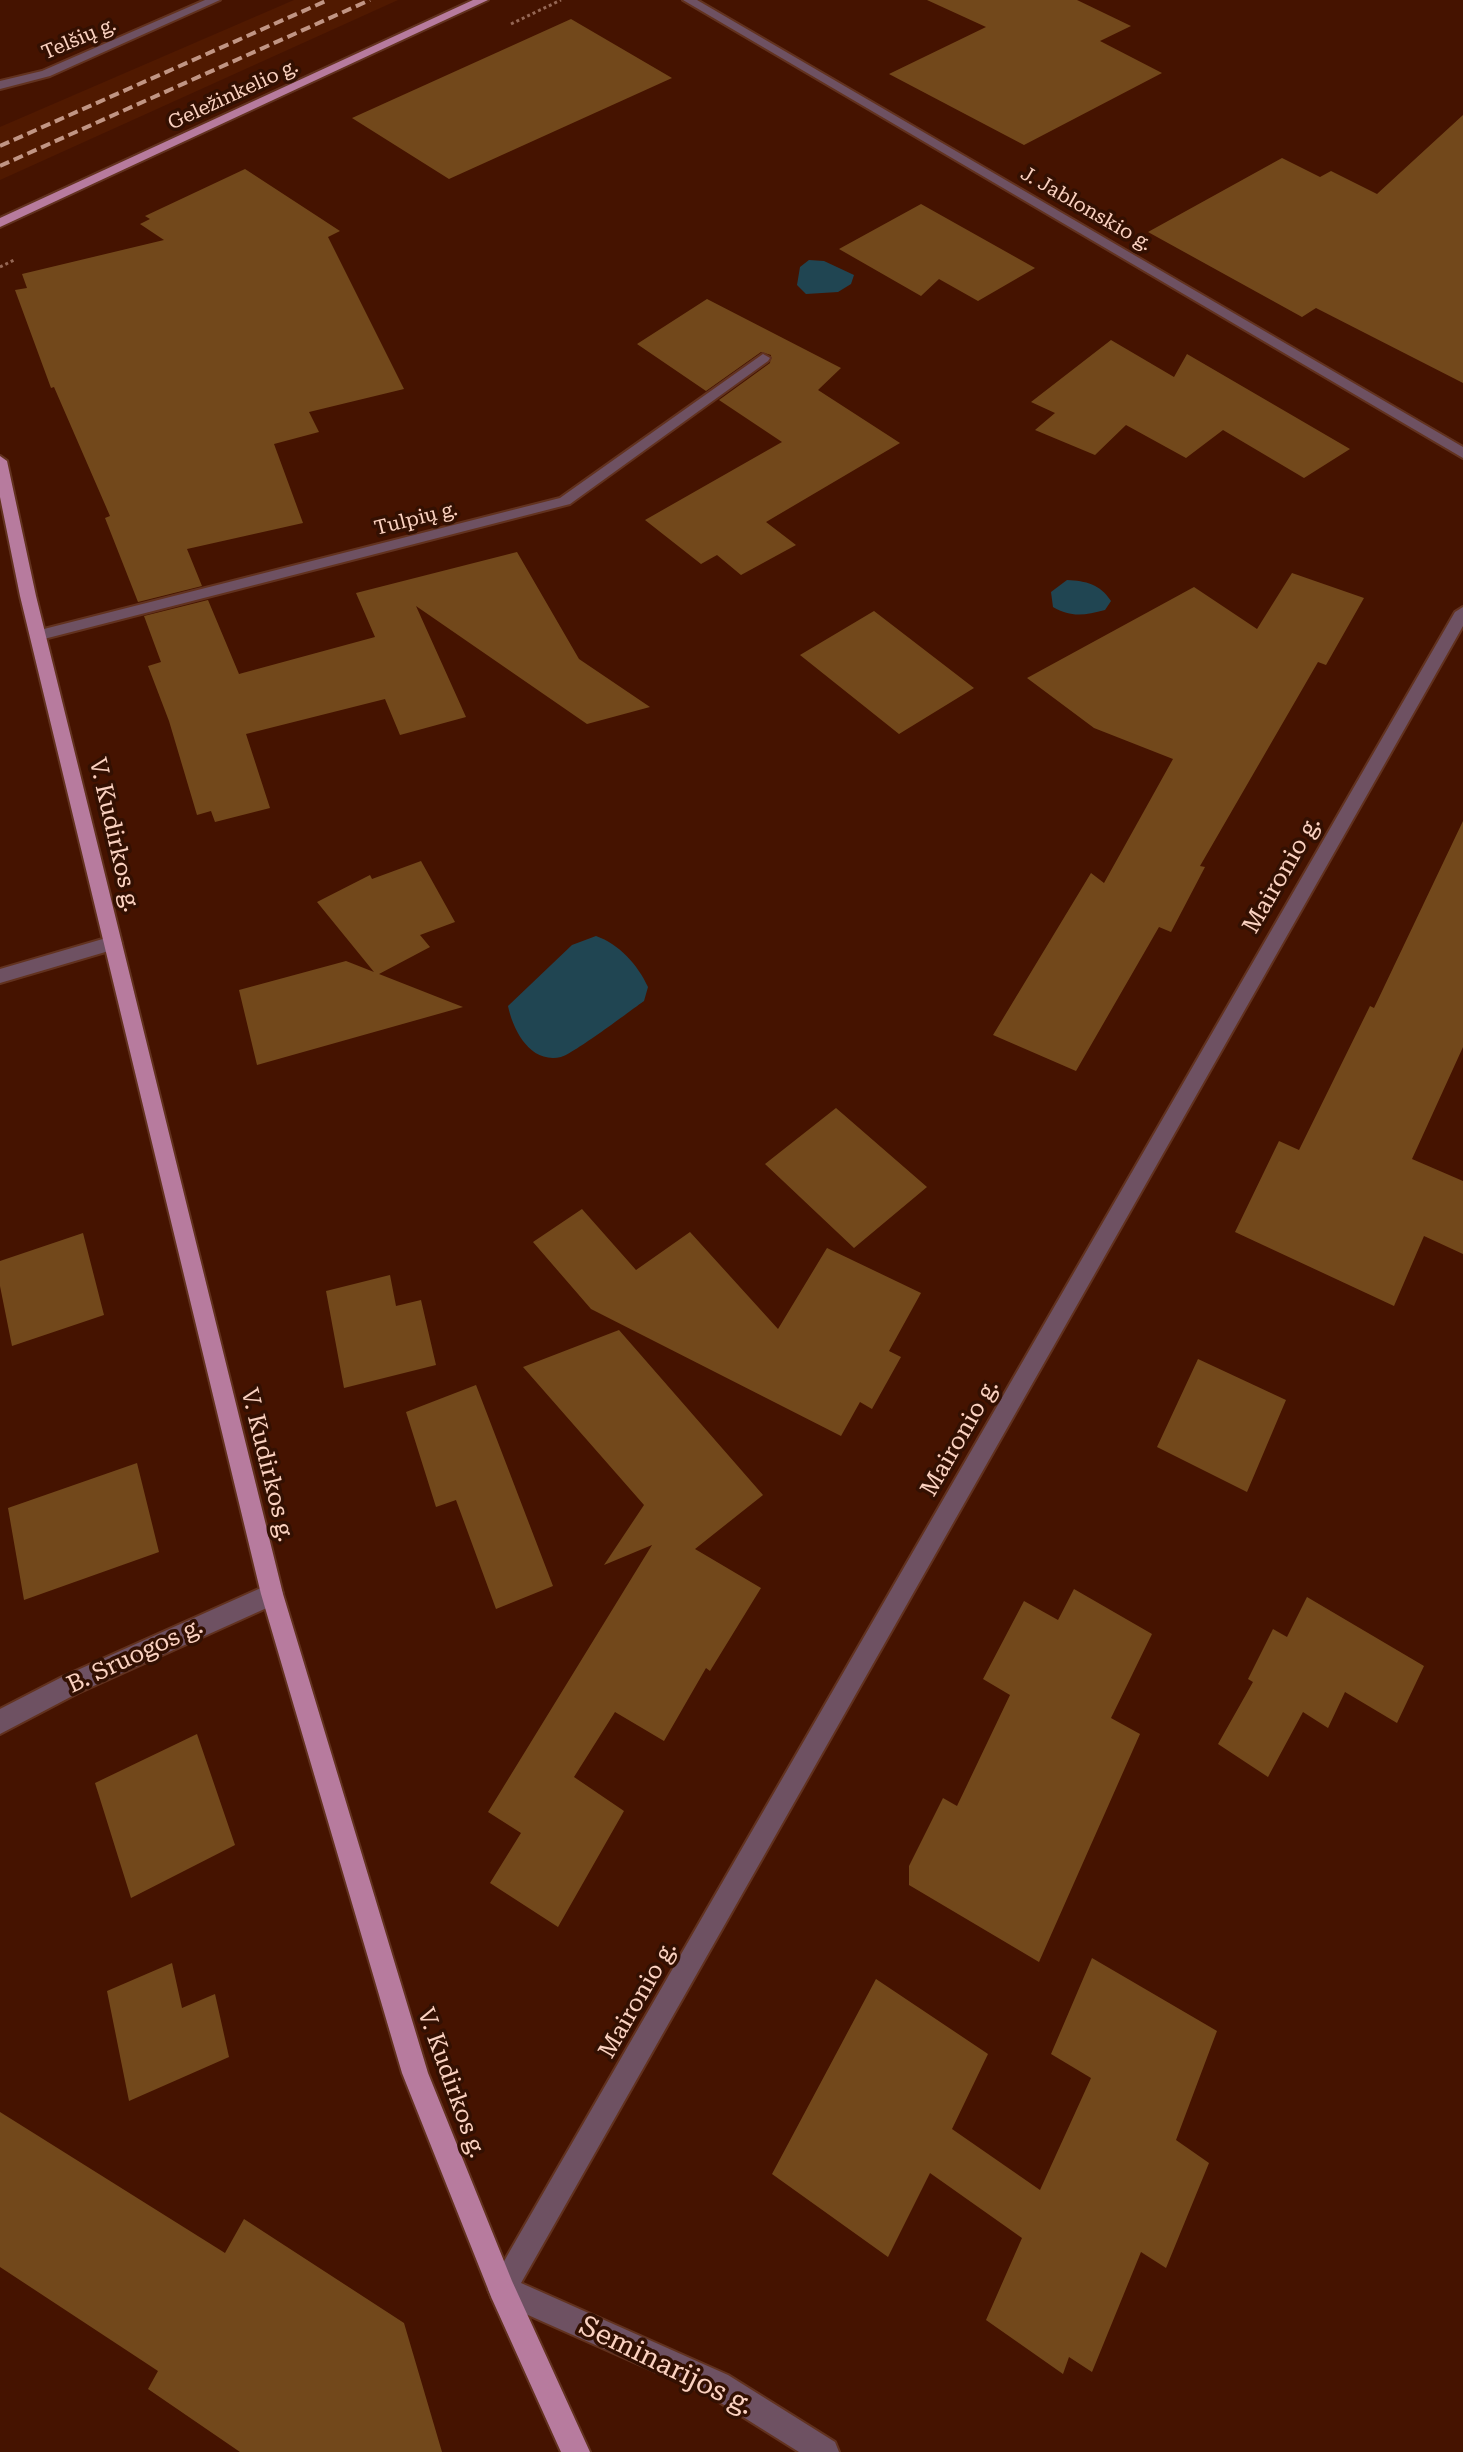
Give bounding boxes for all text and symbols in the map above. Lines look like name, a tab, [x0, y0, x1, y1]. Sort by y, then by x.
street label: Telšių g.	[38, 13, 120, 65]
street label: Geležinkelio g.	[164, 54, 302, 136]
street label: J. Jablonskio g.	[1016, 162, 1156, 256]
street label: Tulpių g.	[372, 497, 460, 541]
street label: V. Kudirkos g.	[82, 755, 146, 915]
street label: Maironio g.	[1237, 811, 1327, 939]
street label: Maironio g.	[915, 1374, 1005, 1502]
street label: V. Kudirkos g.	[234, 1385, 300, 1545]
street label: B. Sruogos g.	[63, 1612, 207, 1700]
street label: Maironio g.	[593, 1936, 683, 2064]
street label: V. Kudirkos g.	[411, 2004, 491, 2162]
street label: Seminarijos g.	[573, 2309, 759, 2423]

